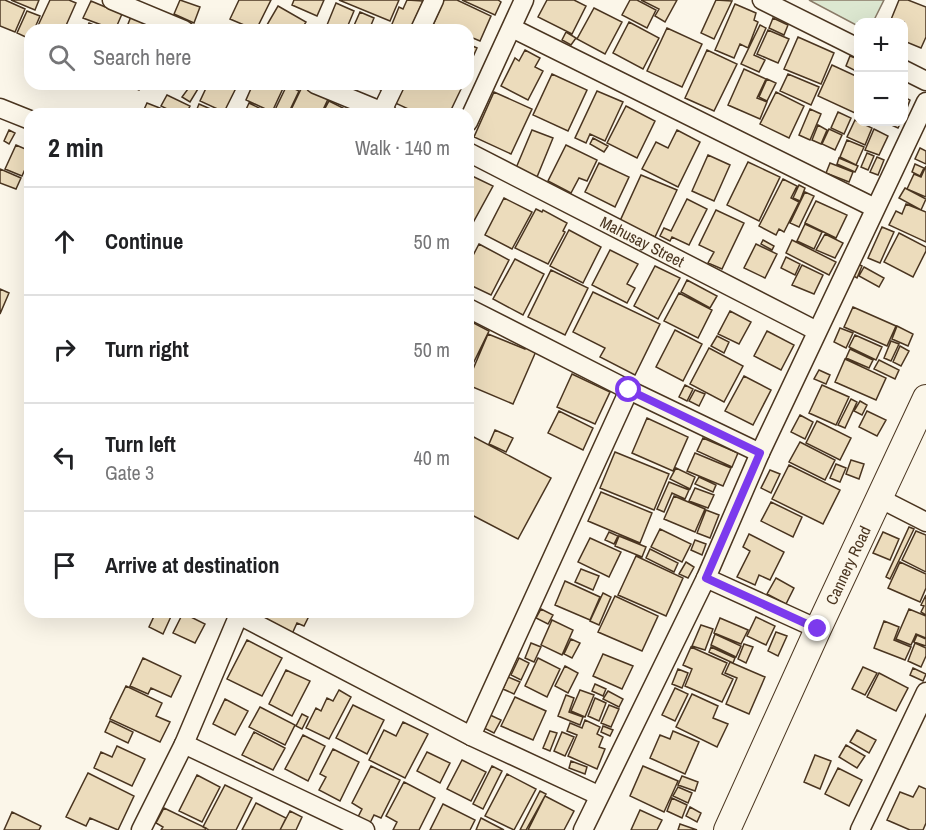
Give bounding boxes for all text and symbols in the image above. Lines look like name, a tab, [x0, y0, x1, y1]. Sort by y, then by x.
map controls	[854, 18, 908, 126]
button: +	[854, 18, 908, 72]
search box	[24, 24, 474, 90]
icon: search	[45, 41, 78, 74]
text: Search here	[93, 42, 191, 72]
button: −	[854, 72, 908, 126]
text: 2 min	[48, 130, 104, 165]
text: Walk · 140 m	[355, 134, 450, 161]
street label: Mahusay Street	[596, 211, 689, 272]
icon: ahead	[48, 225, 81, 258]
text: Continue	[105, 226, 183, 256]
text: 50 m	[414, 228, 450, 255]
icon: right	[48, 333, 81, 366]
text: Turn right	[105, 334, 189, 364]
text: 50 m	[414, 336, 450, 363]
route start	[615, 376, 641, 402]
text: Turn left	[105, 429, 176, 459]
icon: left	[48, 441, 81, 474]
text: 40 m	[414, 444, 450, 471]
text: Gate 3	[105, 459, 154, 486]
street label: Cannery Road	[820, 522, 876, 608]
icon: arrive	[48, 549, 81, 582]
text: Arrive at destination	[105, 550, 279, 580]
route end	[804, 615, 830, 641]

